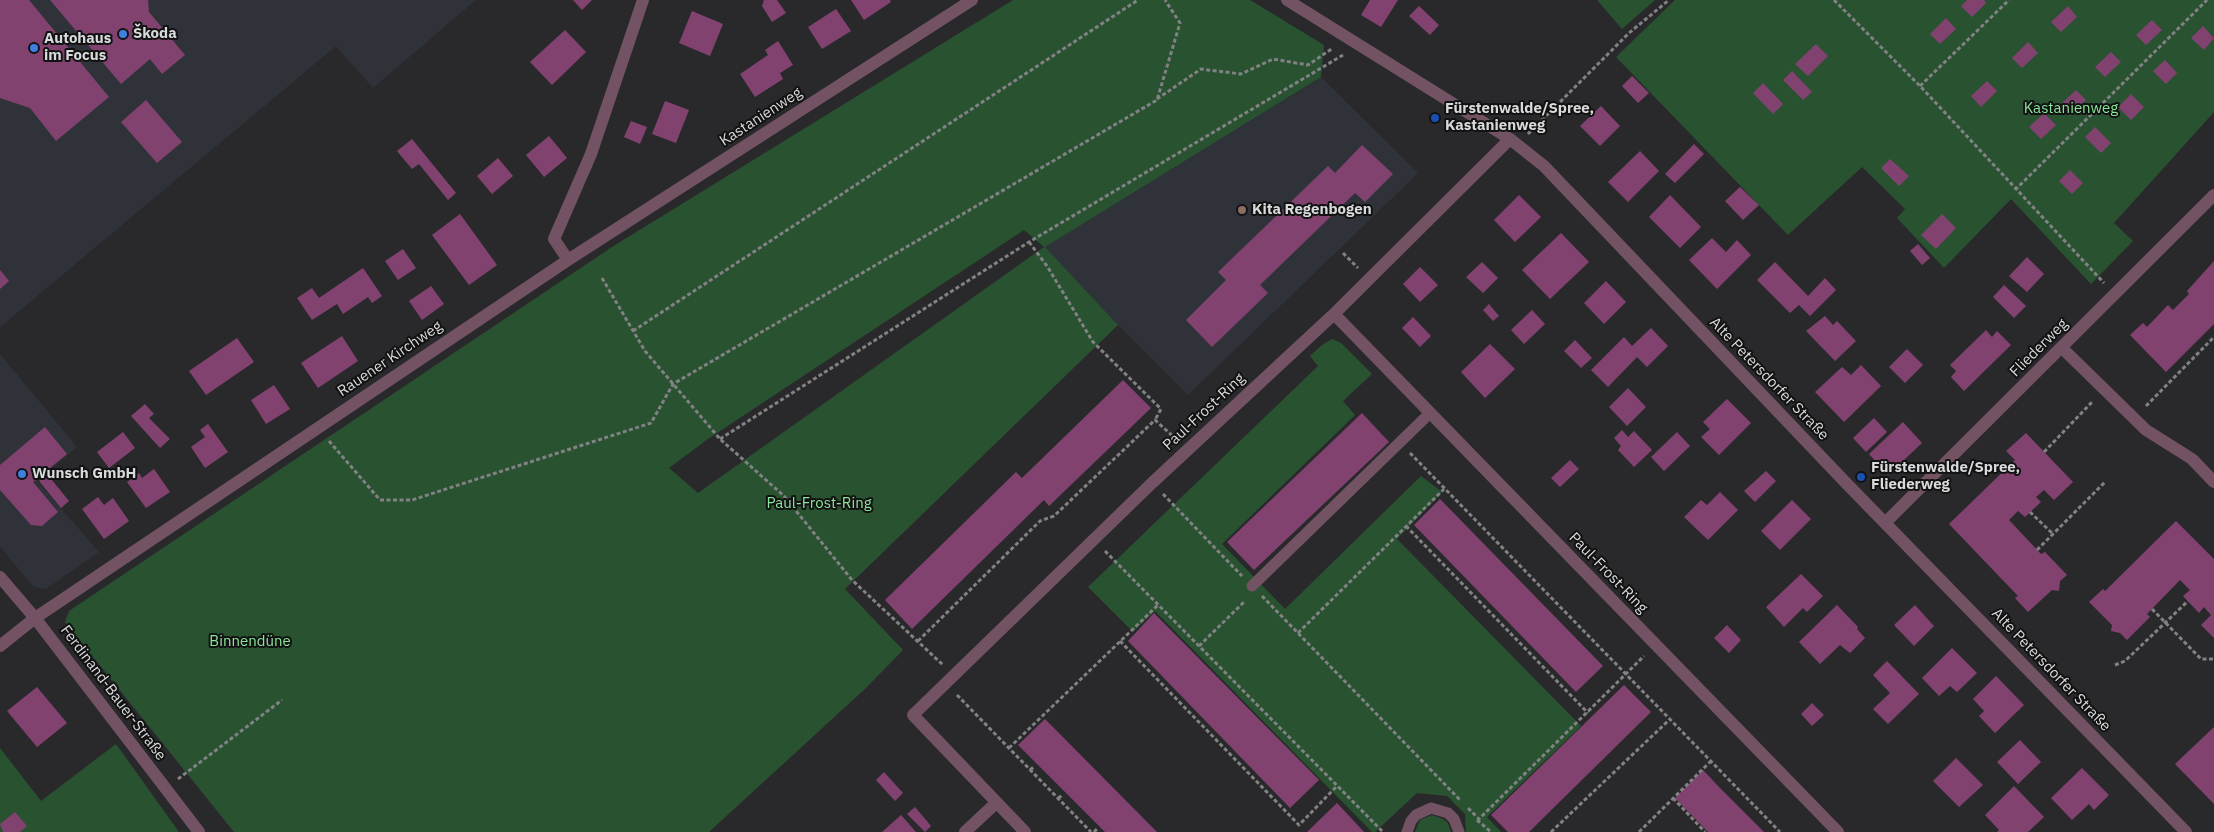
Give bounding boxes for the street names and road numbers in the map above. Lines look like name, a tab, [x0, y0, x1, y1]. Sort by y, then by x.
street label: Kastanienweg	[717, 84, 805, 150]
street label: Alte Petersdorfer Straße	[1706, 314, 1832, 444]
street label: Fliederweg	[2006, 315, 2072, 381]
street label: Rauener Kirchweg	[334, 317, 446, 401]
street label: Paul-Frost-Ring	[1159, 370, 1249, 454]
street label: Paul-Frost-Ring	[1565, 529, 1651, 617]
street label: Alte Petersdorfer Straße	[1988, 605, 2114, 735]
street label: Ferdinand-Bauer-Straße	[56, 622, 170, 764]

